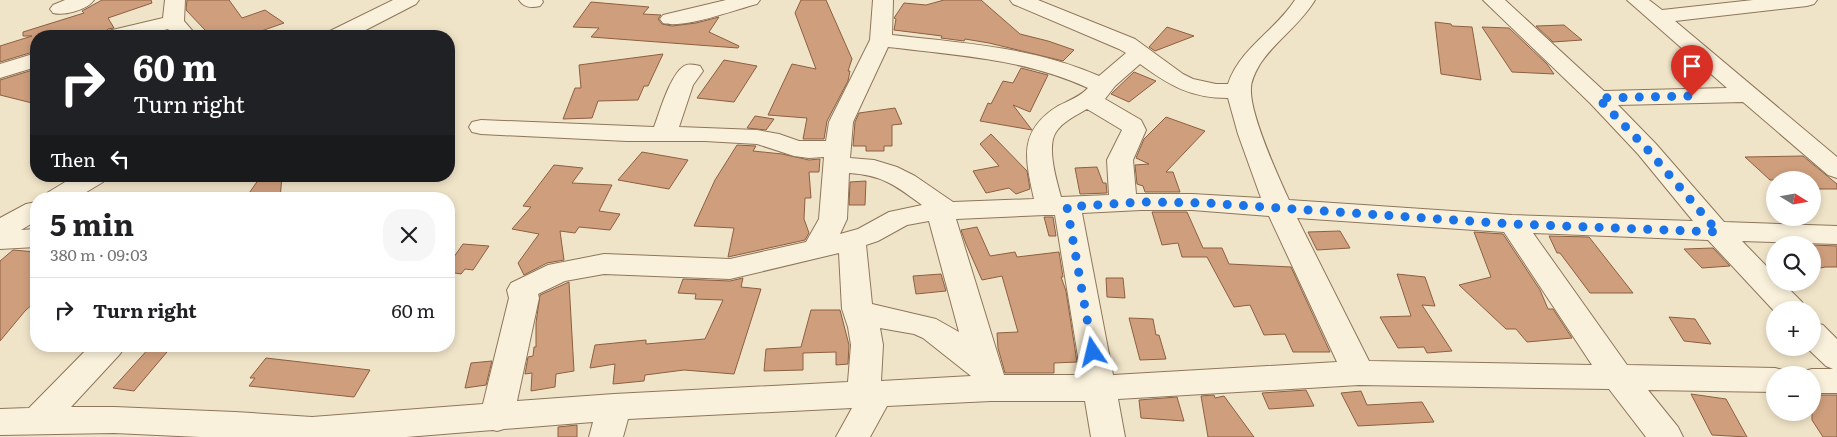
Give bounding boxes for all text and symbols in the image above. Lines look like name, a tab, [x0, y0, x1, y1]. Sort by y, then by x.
text: 60 m	[133, 40, 217, 92]
pin	[1671, 45, 1713, 96]
icon: right	[50, 50, 115, 115]
icon: arrive	[1678, 52, 1706, 80]
text: Turn right	[133, 87, 245, 120]
text: Then	[50, 145, 96, 173]
icon: left	[106, 145, 134, 173]
north arrow	[1766, 171, 1821, 226]
map controls	[1766, 171, 1821, 421]
text: 5 min	[50, 201, 134, 245]
button: close	[383, 209, 435, 261]
button: search	[1766, 236, 1821, 291]
text: 380 m · 09:03	[50, 242, 148, 266]
icon: right	[50, 296, 78, 324]
text: Turn right	[93, 296, 197, 324]
text: 60 m	[392, 296, 435, 324]
button: +	[1766, 301, 1821, 356]
position arrow	[1066, 325, 1118, 377]
button: −	[1766, 366, 1821, 421]

